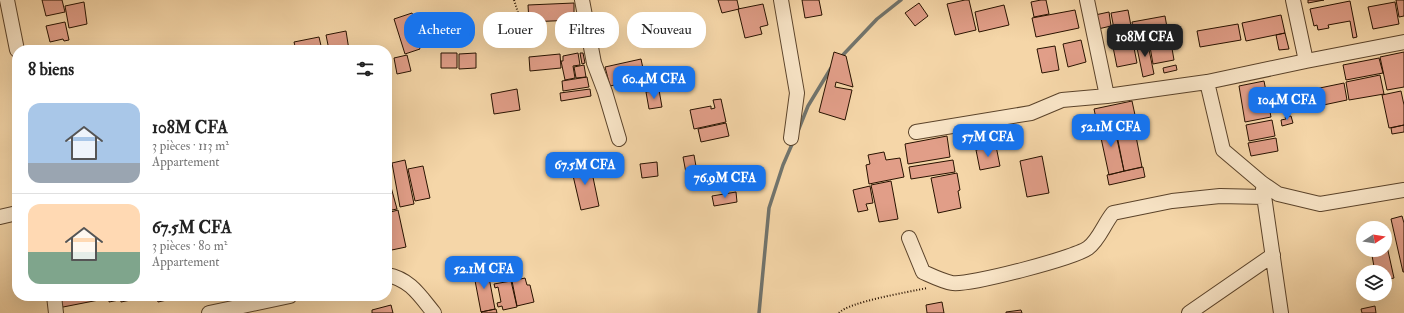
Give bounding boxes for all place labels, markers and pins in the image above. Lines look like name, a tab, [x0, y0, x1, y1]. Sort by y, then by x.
pin: 108M CFA	[1104, 24, 1186, 58]
pin: 60.4M CFA	[608, 66, 700, 100]
pin: 104M CFA	[1246, 87, 1328, 121]
pin: 52.1M CFA	[1065, 114, 1157, 148]
pin: 57M CFA	[951, 124, 1025, 158]
pin: 67.5M CFA	[539, 152, 631, 186]
pin: 76.9M CFA	[679, 165, 771, 199]
pin: 52.1M CFA	[438, 256, 530, 290]

